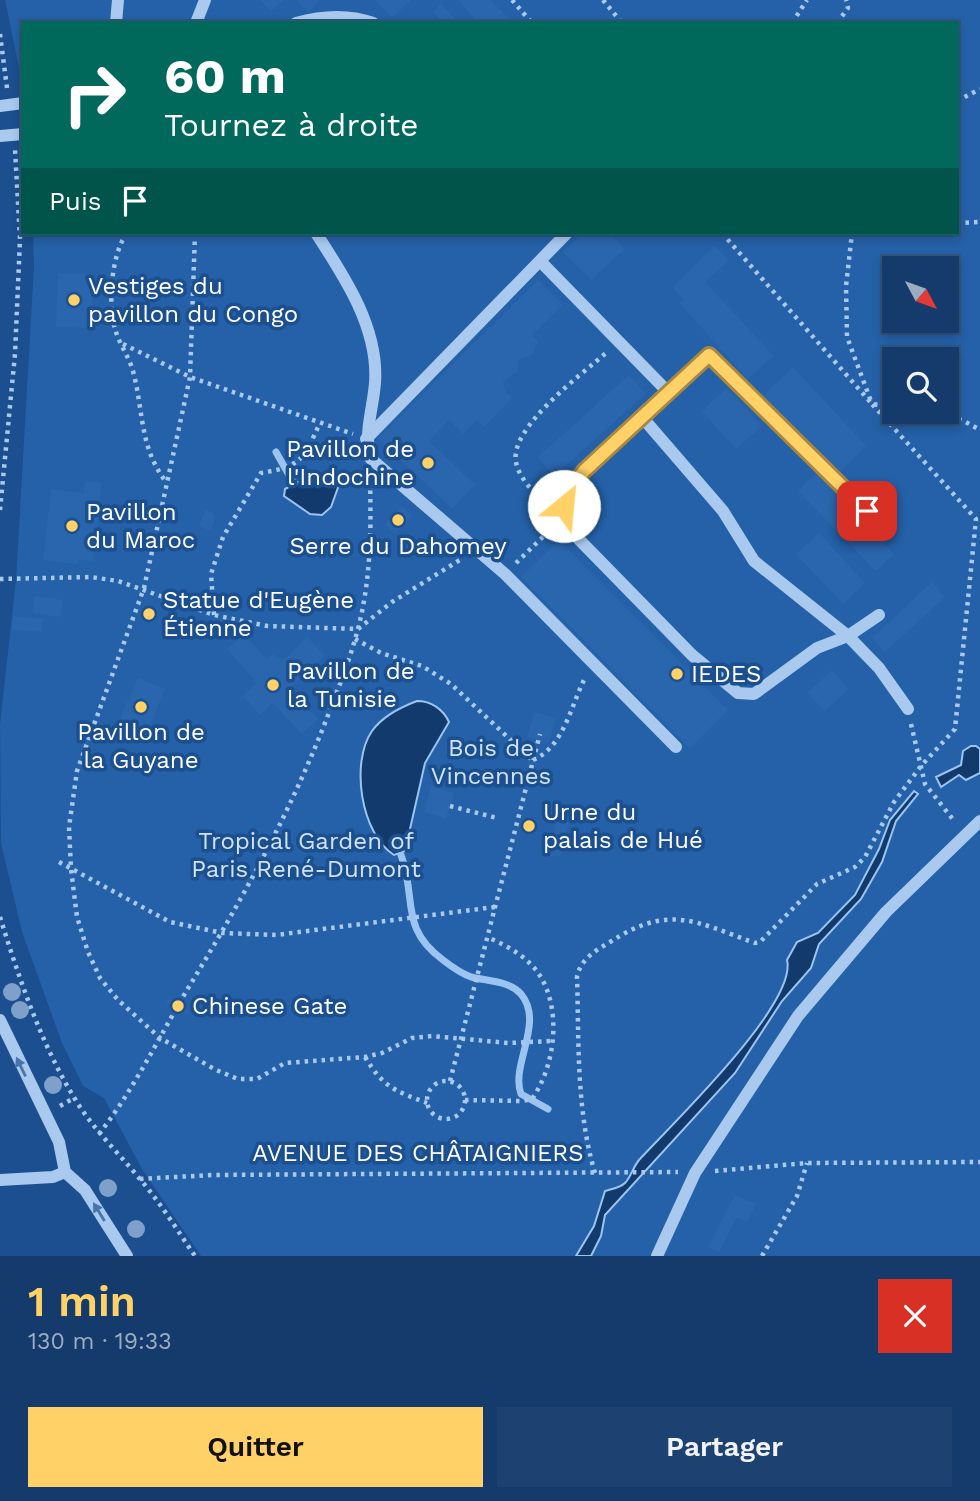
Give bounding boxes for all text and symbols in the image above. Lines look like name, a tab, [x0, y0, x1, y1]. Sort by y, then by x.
text: 60 m	[164, 47, 286, 105]
icon: right	[49, 49, 140, 140]
text: Tournez à droite	[164, 106, 419, 144]
icon: arrive	[116, 182, 154, 220]
text: Puis	[49, 186, 102, 216]
north arrow	[882, 256, 959, 332]
map controls	[882, 256, 959, 424]
place label: Vestiges du pavillon du Congo	[88, 272, 298, 328]
marker: Vestiges du pavillon du Congo	[66, 292, 82, 308]
button: search	[882, 347, 959, 424]
place label: Pavillon de l'Indochine	[286, 435, 414, 491]
marker: Pavillon de l'Indochine	[420, 455, 436, 471]
position arrow	[527, 469, 601, 543]
pin	[837, 481, 897, 541]
icon: arrive	[848, 492, 886, 530]
place label: Pavillon du Maroc	[86, 498, 195, 554]
marker: Serre du Dahomey	[390, 512, 406, 528]
marker: Pavillon du Maroc	[64, 518, 80, 534]
place label: Serre du Dahomey	[289, 532, 507, 560]
place label: Statue d'Eugène Étienne	[163, 586, 354, 642]
marker: Statue d'Eugène Étienne	[141, 606, 157, 622]
place label: Pavillon de la Tunisie	[287, 657, 415, 713]
place label: IEDES	[691, 660, 761, 688]
marker: IEDES	[669, 666, 685, 682]
marker: Pavillon de la Tunisie	[265, 677, 281, 693]
marker: Pavillon de la Guyane	[133, 699, 149, 715]
place label: Pavillon de la Guyane	[77, 718, 205, 774]
park label: Bois de Vincennes	[431, 734, 551, 790]
place label: Urne du palais de Hué	[543, 798, 703, 854]
marker: Urne du palais de Hué	[521, 818, 537, 834]
park label: Tropical Garden of Paris René-Dumont	[191, 827, 421, 883]
place label: Chinese Gate	[192, 992, 347, 1020]
marker: Chinese Gate	[170, 998, 186, 1014]
one-way arrow	[16, 1057, 27, 1077]
street label: AVENUE DES CHÂTAIGNIERS	[252, 1139, 584, 1167]
one-way arrow	[92, 1202, 105, 1221]
text: 1 min	[28, 1277, 136, 1326]
button: close	[878, 1279, 952, 1353]
text: 130 m · 19:33	[28, 1328, 172, 1355]
button: Quitter	[28, 1407, 483, 1487]
button: Partager	[497, 1407, 952, 1487]

